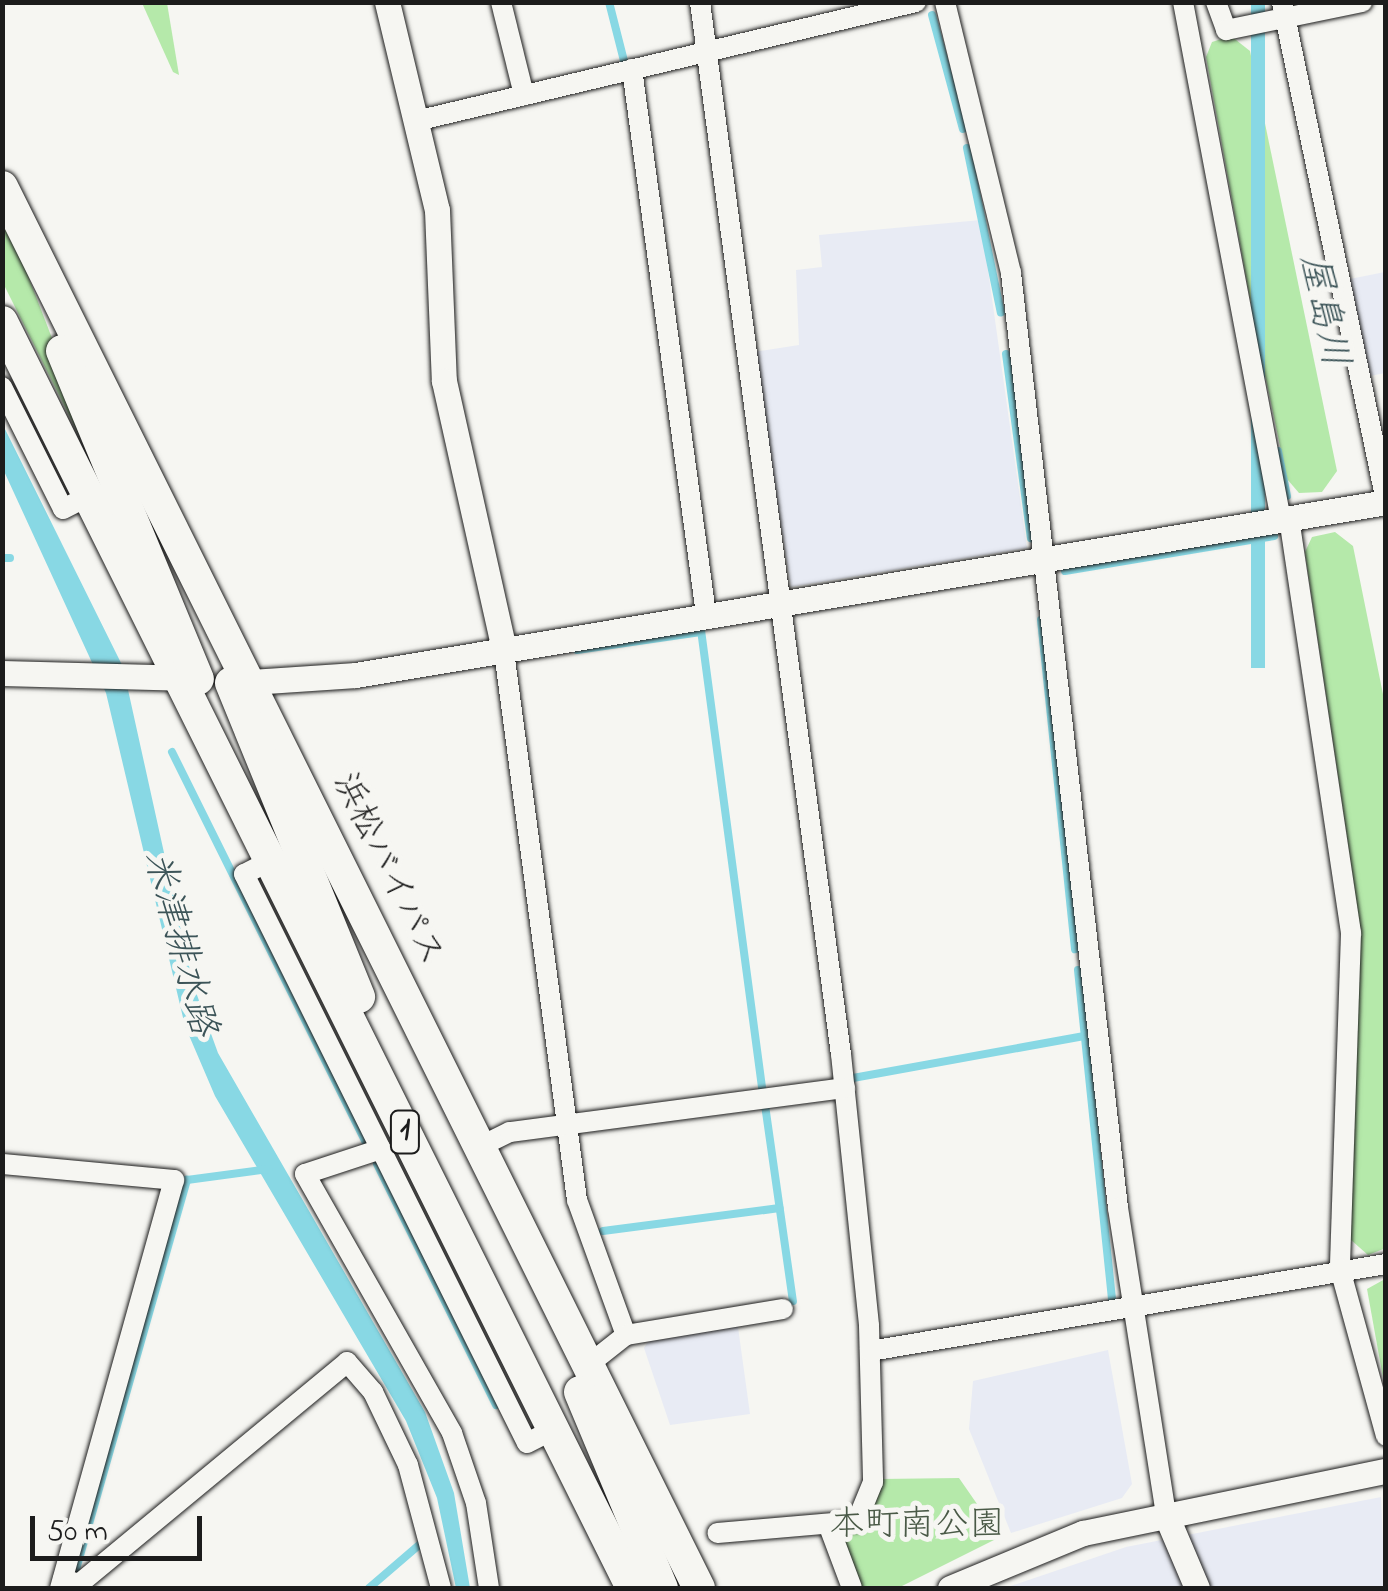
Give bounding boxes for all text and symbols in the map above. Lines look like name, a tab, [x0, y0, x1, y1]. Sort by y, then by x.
water label: 屋島川	[1288, 251, 1356, 371]
street label: 浜松バイパス	[322, 766, 452, 974]
water label: 米津排水路	[131, 846, 225, 1042]
road number: 1	[388, 1105, 422, 1159]
scale bar	[35, 1496, 208, 1558]
park label: 本町南公園	[830, 1505, 1004, 1547]
text: 50 m	[47, 1511, 108, 1555]

